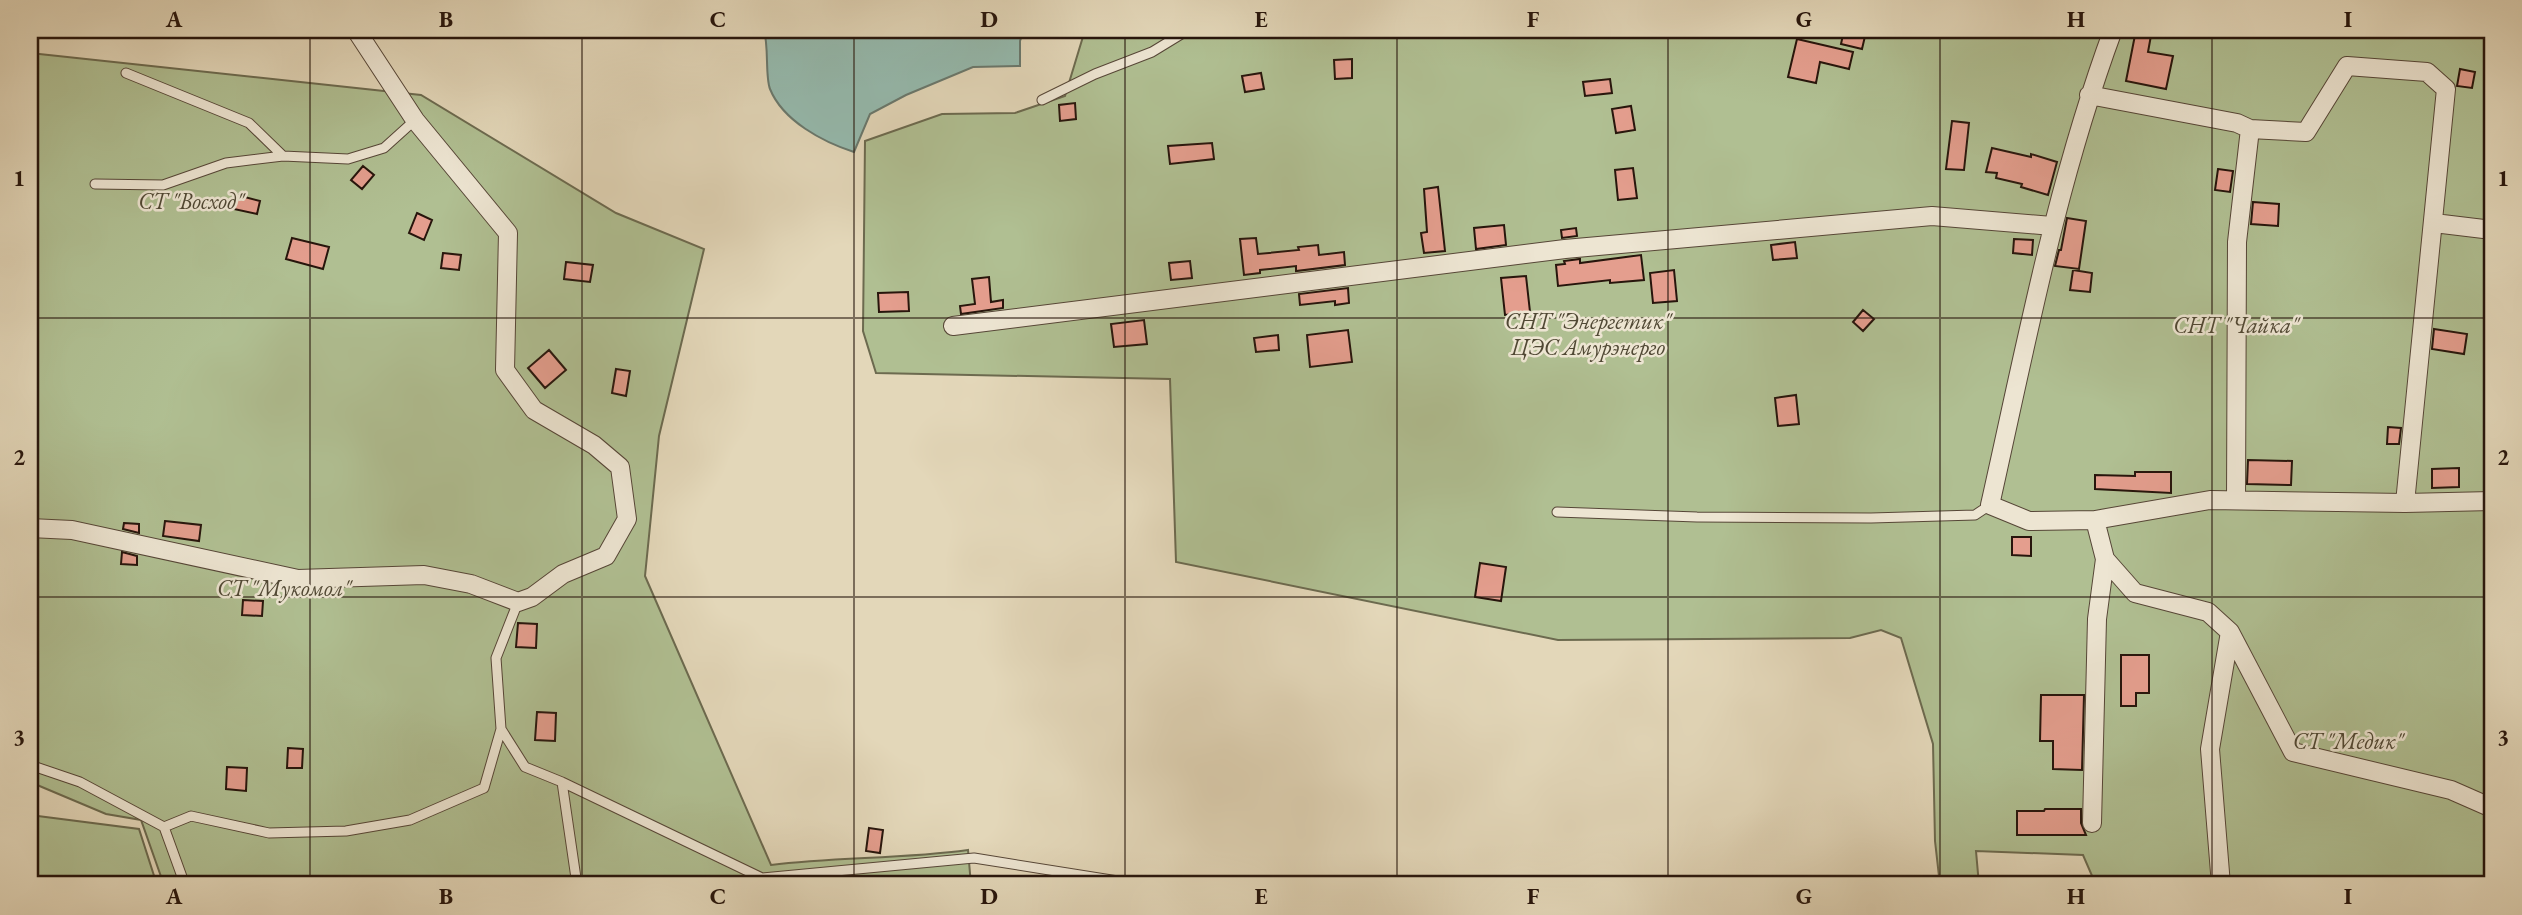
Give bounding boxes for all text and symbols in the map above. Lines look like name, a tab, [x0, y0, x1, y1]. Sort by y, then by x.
text: A	[165, 4, 183, 34]
text: B	[439, 4, 453, 34]
text: C	[710, 4, 726, 34]
text: D	[980, 4, 998, 34]
text: E	[1254, 4, 1268, 34]
text: F	[1527, 4, 1540, 34]
text: G	[1796, 4, 1812, 34]
text: H	[2067, 4, 2085, 34]
text: I	[2344, 4, 2352, 34]
text: 1	[13, 163, 25, 193]
text: 1	[2497, 163, 2509, 193]
park label: СТ "Восход"	[138, 186, 246, 216]
park label: СНТ "Энергетик" ЦЭС Амурэнерго	[1505, 306, 1674, 362]
park label: СНТ "Чайка"	[2173, 310, 2301, 340]
text: 2	[13, 442, 25, 472]
text: 2	[2497, 442, 2509, 472]
park label: СТ "Мукомол"	[217, 573, 353, 603]
text: 3	[13, 722, 25, 752]
text: 3	[2497, 722, 2509, 752]
park label: СТ "Медик"	[2293, 726, 2406, 756]
text: A	[165, 881, 183, 911]
text: B	[439, 881, 453, 911]
text: C	[710, 881, 726, 911]
text: D	[980, 881, 998, 911]
text: E	[1254, 881, 1268, 911]
text: F	[1527, 881, 1540, 911]
text: G	[1796, 881, 1812, 911]
text: H	[2067, 881, 2085, 911]
text: I	[2344, 881, 2352, 911]

